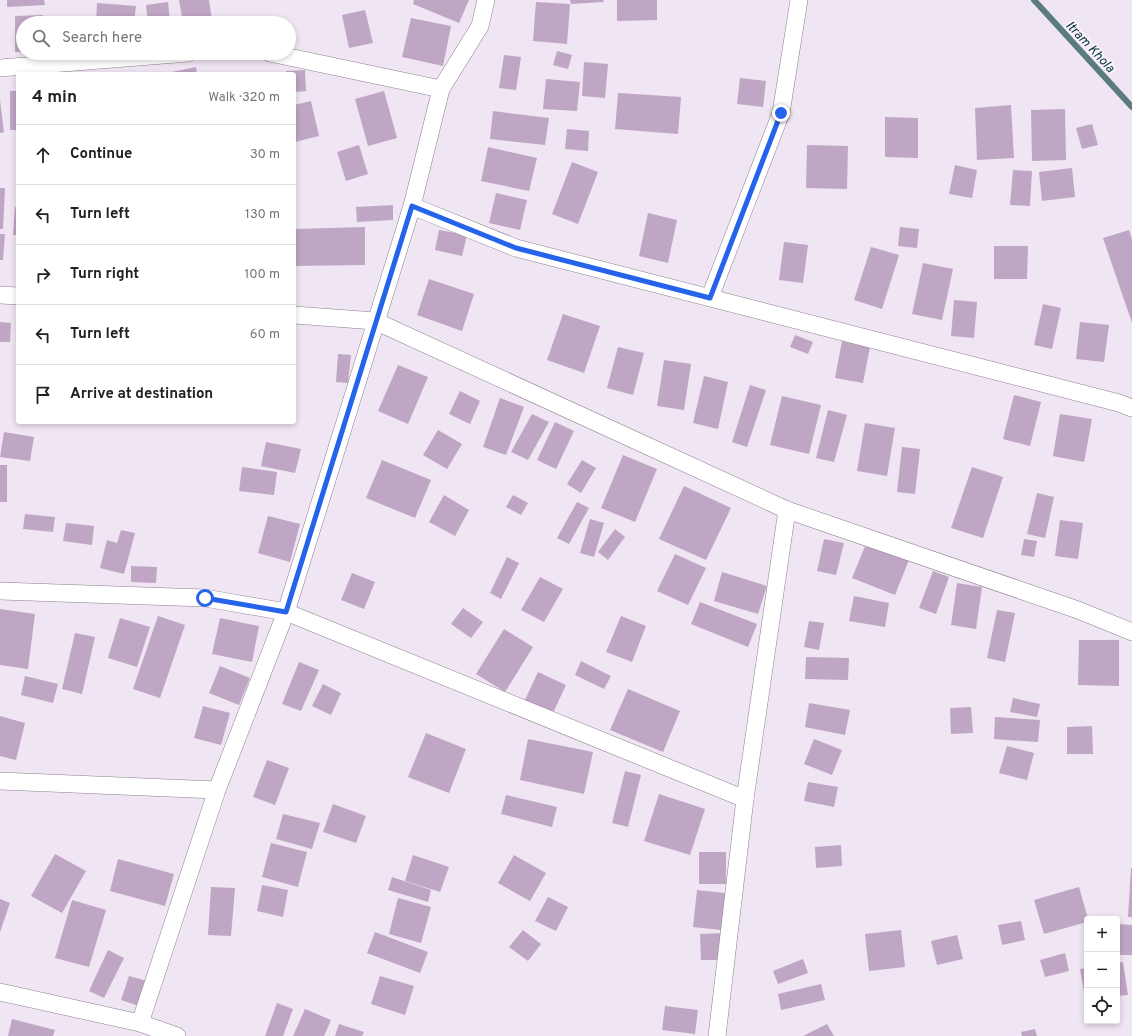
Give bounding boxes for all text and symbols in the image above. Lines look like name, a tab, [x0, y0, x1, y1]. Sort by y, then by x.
search box	[16, 16, 296, 60]
water label: Itram Khola	[1062, 18, 1118, 77]
icon: search	[30, 27, 52, 49]
text: Search here	[62, 29, 142, 48]
text: 4 min	[32, 87, 77, 109]
text: Walk · 320 m	[208, 90, 280, 106]
route end	[772, 104, 790, 122]
icon: ahead	[32, 144, 54, 166]
text: Continue	[70, 145, 132, 164]
text: 30 m	[250, 147, 280, 163]
icon: left	[32, 204, 54, 226]
text: Turn left	[70, 205, 130, 224]
text: 130 m	[245, 207, 280, 223]
icon: right	[32, 264, 54, 286]
text: Turn right	[70, 265, 139, 284]
text: 100 m	[244, 267, 280, 283]
icon: left	[32, 324, 54, 346]
text: Turn left	[70, 325, 130, 344]
text: 60 m	[250, 327, 280, 343]
icon: arrive	[32, 384, 54, 406]
text: Arrive at destination	[70, 385, 213, 404]
route start	[196, 589, 214, 607]
map controls	[1084, 916, 1120, 1024]
button: +	[1084, 916, 1120, 952]
button: −	[1084, 952, 1120, 988]
button: locate	[1084, 988, 1120, 1024]

